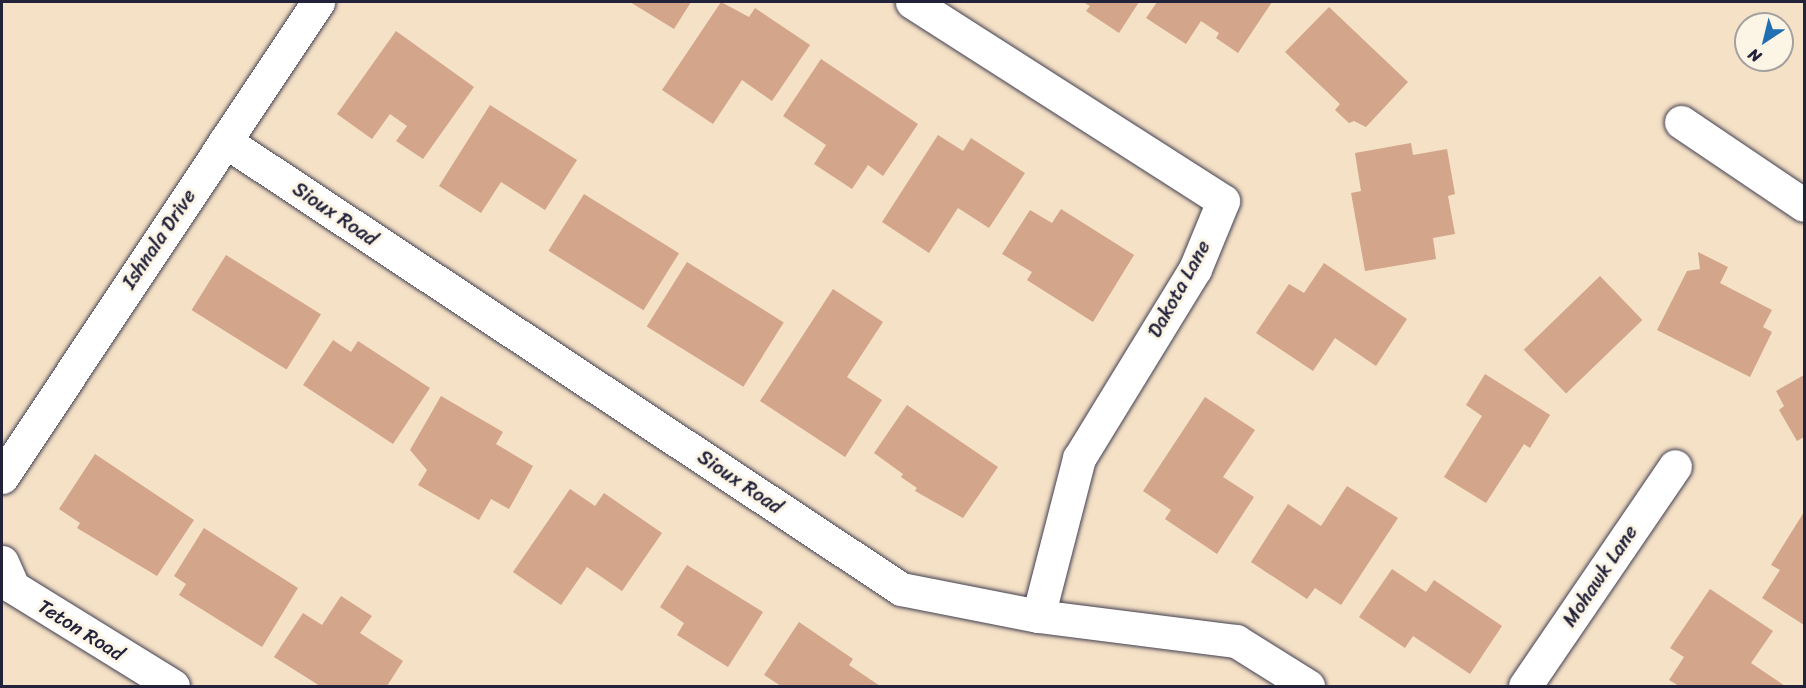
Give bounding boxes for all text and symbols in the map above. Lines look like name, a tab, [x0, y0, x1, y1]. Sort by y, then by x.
north arrow	[1734, 12, 1794, 72]
text: N	[1742, 40, 1767, 71]
street label: Sioux Road	[288, 177, 382, 251]
street label: Ishnala Drive	[117, 185, 201, 293]
street label: Dakota Lane	[1143, 236, 1215, 342]
street label: Sioux Road	[693, 445, 787, 519]
street label: Mohawk Lane	[1557, 521, 1643, 631]
street label: Teton Road	[33, 594, 129, 666]

